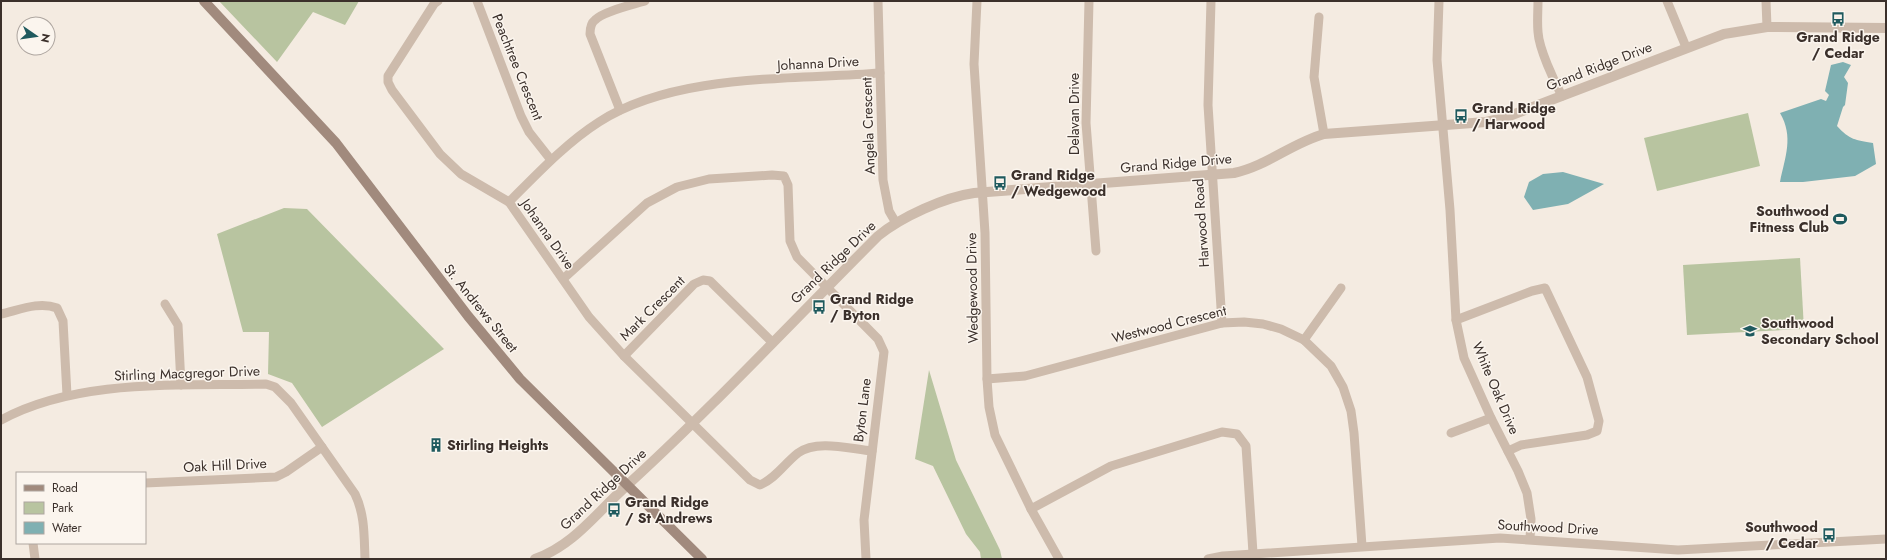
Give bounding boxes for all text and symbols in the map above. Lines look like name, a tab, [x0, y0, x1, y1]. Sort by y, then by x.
street label: Peachtree Crescent	[487, 11, 549, 124]
bus stop icon: Grand Ridge / Cedar	[1830, 11, 1846, 27]
north arrow	[16, 16, 56, 56]
place label: Grand Ridge / Cedar	[1796, 27, 1880, 63]
text: N	[37, 32, 55, 44]
street label: Grand Ridge Drive	[1543, 37, 1655, 95]
street label: Johanna Drive	[775, 51, 859, 75]
street label: Delavan Drive	[1064, 73, 1084, 155]
street label: Angela Crescent	[856, 76, 880, 175]
place label: Grand Ridge / Harwood	[1472, 98, 1556, 134]
bus stop icon: Grand Ridge / Harwood	[1453, 108, 1469, 124]
street label: Grand Ridge Drive	[1119, 148, 1233, 178]
place label: Grand Ridge / Wedgewood	[1011, 165, 1106, 201]
bus stop icon: Grand Ridge / Wedgewood	[992, 175, 1008, 191]
street label: Harwood Road	[1188, 178, 1214, 268]
street label: Johanna Drive	[515, 193, 580, 273]
place label: Southwood Fitness Club	[1750, 201, 1829, 237]
sports icon: Southwood Fitness Club	[1832, 211, 1848, 227]
street label: Grand Ridge Drive	[786, 216, 880, 308]
street label: Wedgewood Drive	[961, 232, 983, 344]
street label: St. Andrews Street	[439, 260, 523, 357]
street label: Mark Crescent	[615, 270, 690, 345]
place label: Grand Ridge / Byton	[830, 289, 914, 325]
bus stop icon: Grand Ridge / Byton	[811, 299, 827, 315]
street label: Westwood Crescent	[1110, 300, 1229, 348]
place label: Southwood Secondary School	[1761, 313, 1879, 349]
school or university icon: Southwood Secondary School	[1742, 323, 1758, 339]
street label: White Oak Drive	[1467, 339, 1525, 437]
street label: Stirling Macgregor Drive	[114, 360, 260, 386]
street label: Byton Lane	[848, 377, 876, 443]
place label: Stirling Heights	[447, 435, 549, 455]
building icon: Stirling Heights	[428, 437, 444, 453]
street label: Grand Ridge Drive	[555, 444, 651, 534]
street label: Oak Hill Drive	[183, 453, 267, 477]
legend	[16, 472, 146, 544]
text: Road	[52, 479, 78, 497]
place label: Grand Ridge / St Andrews	[625, 492, 713, 528]
text: Park	[52, 499, 74, 517]
bus stop icon: Grand Ridge / St Andrews	[606, 502, 622, 518]
street label: Southwood Drive	[1497, 514, 1599, 540]
place label: Southwood / Cedar	[1745, 517, 1818, 553]
text: Water	[52, 519, 83, 537]
bus stop icon: Southwood / Cedar	[1821, 527, 1837, 543]

